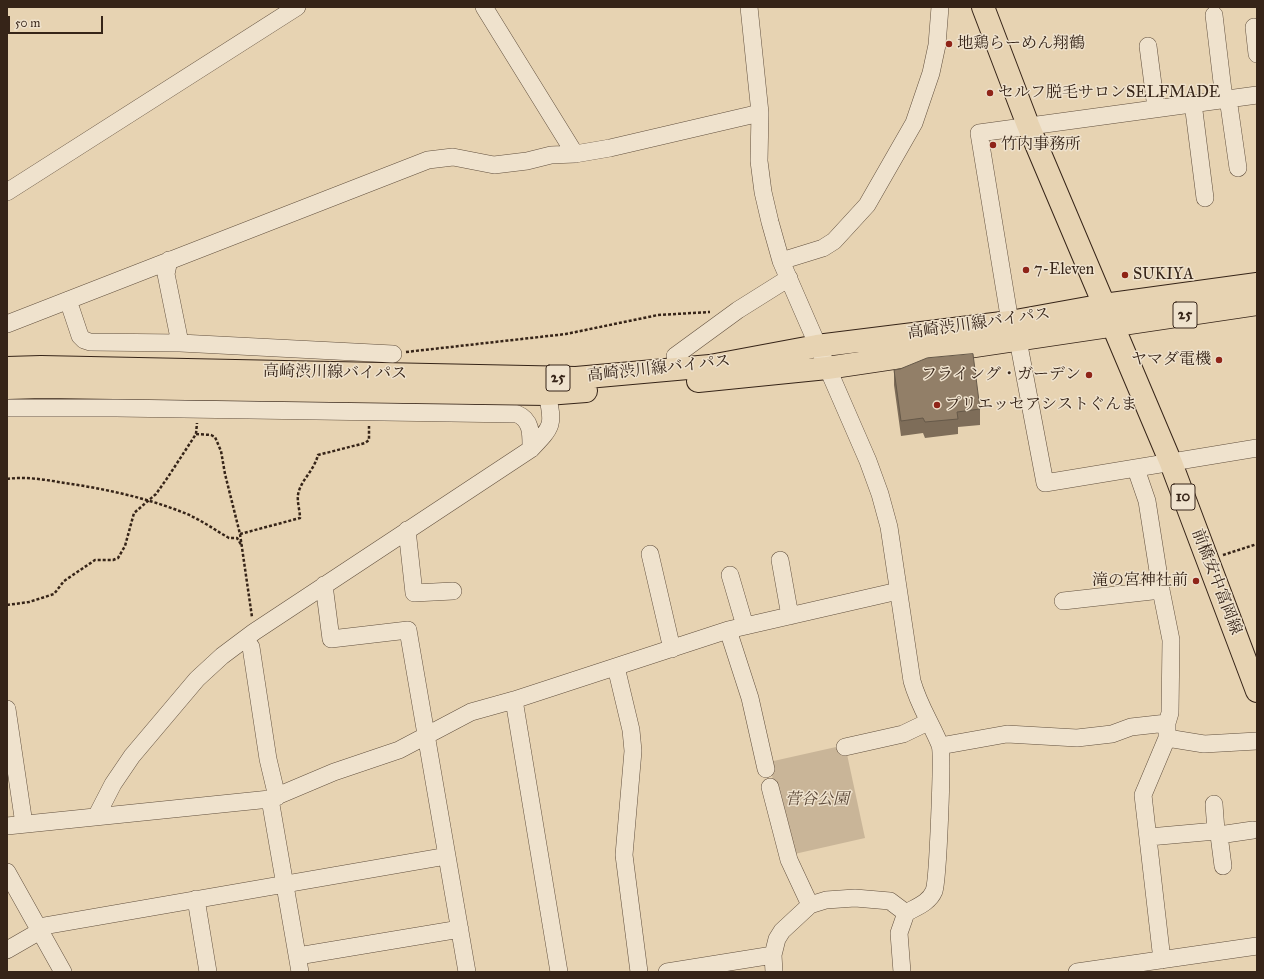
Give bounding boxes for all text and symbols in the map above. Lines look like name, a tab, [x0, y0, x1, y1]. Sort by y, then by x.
scale bar	[10, 8, 105, 34]
text: 50 m	[15, 16, 40, 30]
place label: 地鶏らーめん翔鶴	[957, 34, 1085, 54]
marker: 地鶏らーめん翔鶴	[944, 39, 954, 49]
place label: セルフ脱毛サロンSELFMADE	[998, 83, 1220, 103]
marker: セルフ脱毛サロンSELFMADE	[985, 88, 995, 98]
place label: 竹内事務所	[1001, 135, 1081, 155]
marker: 竹内事務所	[988, 140, 998, 150]
place label: 7-Eleven	[1034, 260, 1094, 280]
marker: 7-Eleven	[1021, 265, 1031, 275]
place label: SUKIYA	[1133, 265, 1194, 285]
marker: SUKIYA	[1120, 270, 1130, 280]
road number: 25	[1173, 302, 1197, 328]
street label: 高崎渋川線バイパス	[906, 304, 1052, 344]
place label: ヤマダ電機	[1131, 350, 1211, 370]
street label: 高崎渋川線バイパス	[586, 352, 732, 386]
marker: ヤマダ電機	[1214, 355, 1224, 365]
street label: 高崎渋川線バイパス	[263, 362, 407, 384]
road number: 25	[546, 365, 570, 391]
place label: フライング・ガーデン	[921, 365, 1081, 385]
marker: フライング・ガーデン	[1084, 370, 1094, 380]
place label: プリエッセアシストぐんま	[945, 395, 1137, 415]
marker: プリエッセアシストぐんま	[932, 400, 942, 410]
road number: 10	[1171, 484, 1195, 510]
street label: 前橋安中富岡線	[1187, 526, 1245, 638]
place label: 滝の宮神社前	[1092, 571, 1188, 591]
marker: 滝の宮神社前	[1191, 576, 1201, 586]
park label: 菅谷公園	[785, 790, 849, 810]

